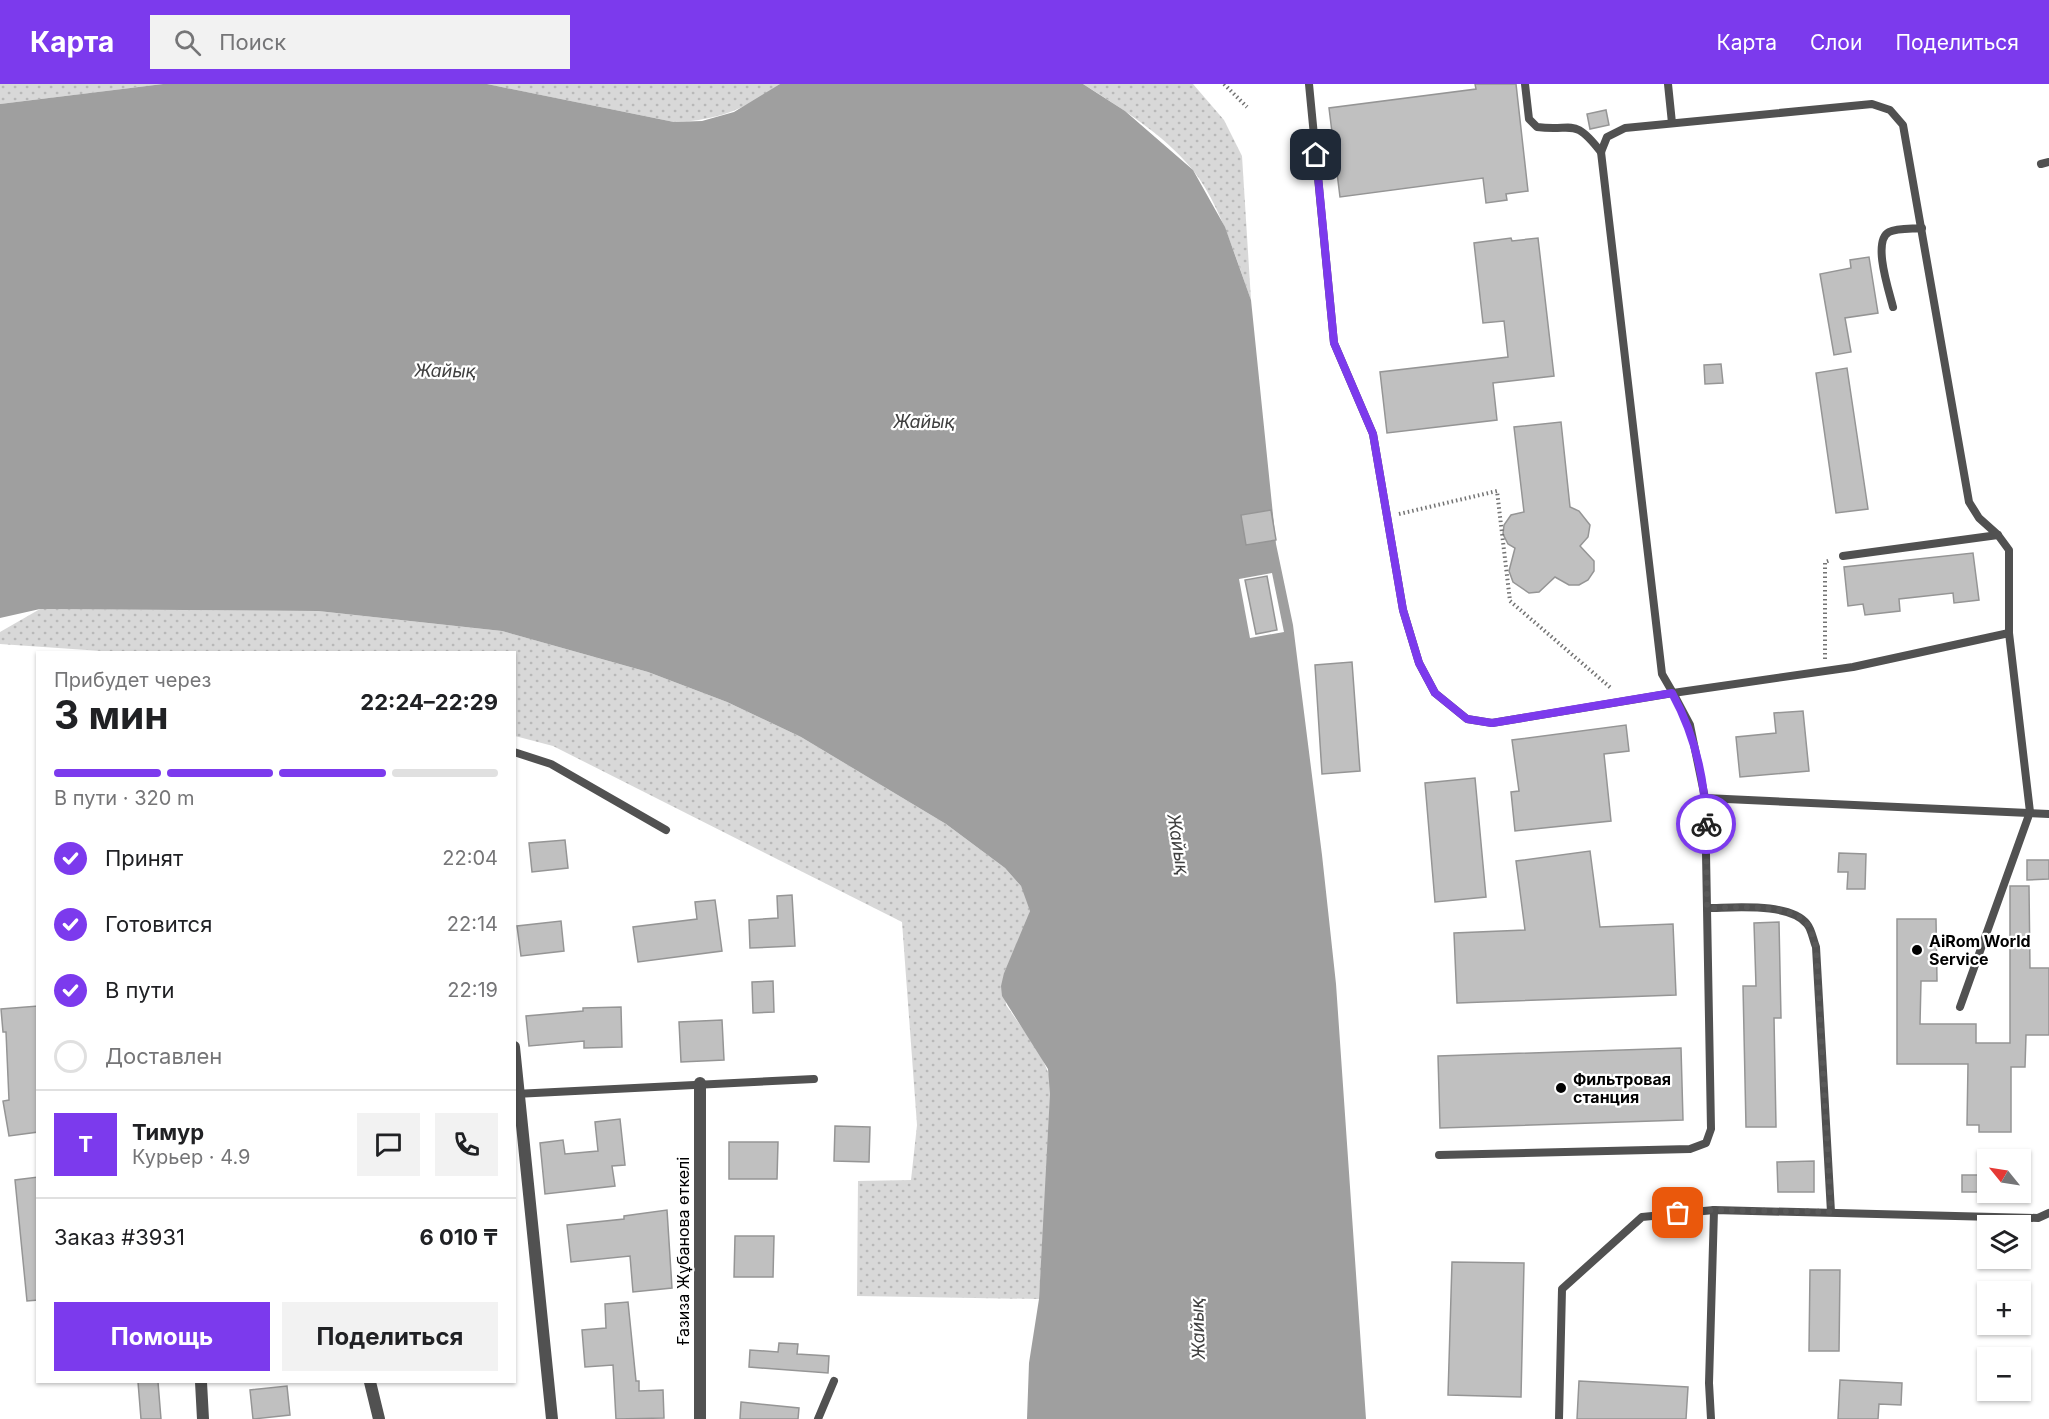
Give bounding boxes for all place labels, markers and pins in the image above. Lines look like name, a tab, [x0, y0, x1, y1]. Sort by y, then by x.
pin	[1290, 129, 1341, 180]
place label: AiRom World Service	[1929, 931, 2031, 969]
marker: AiRom World Service	[1910, 943, 1924, 957]
place label: Фильтровая станция	[1573, 1069, 1671, 1107]
marker: Фильтровая станция	[1554, 1081, 1568, 1095]
pin	[1652, 1187, 1703, 1238]

